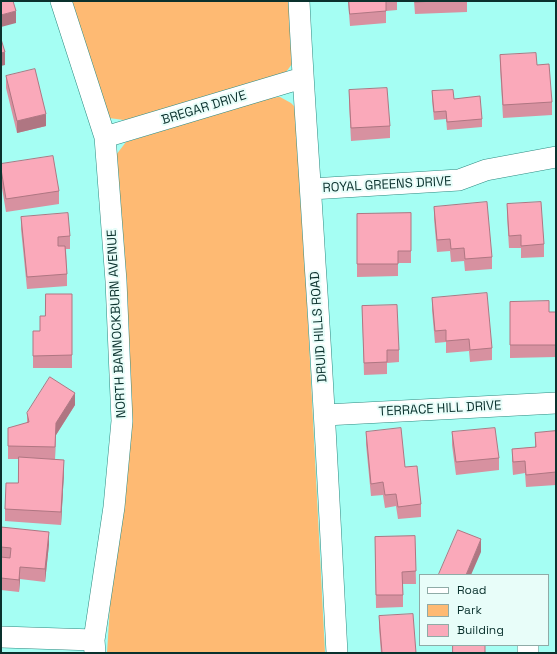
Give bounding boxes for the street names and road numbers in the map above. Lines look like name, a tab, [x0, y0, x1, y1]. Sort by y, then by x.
street label: BREGAR DRIVE	[160, 88, 248, 128]
street label: ROYAL GREENS DRIVE	[322, 174, 452, 196]
street label: NORTH BANNOCKBURN AVENUE	[104, 229, 130, 419]
street label: DRUID HILLS ROAD	[307, 271, 331, 383]
street label: TERRACE HILL DRIVE	[378, 398, 502, 420]

